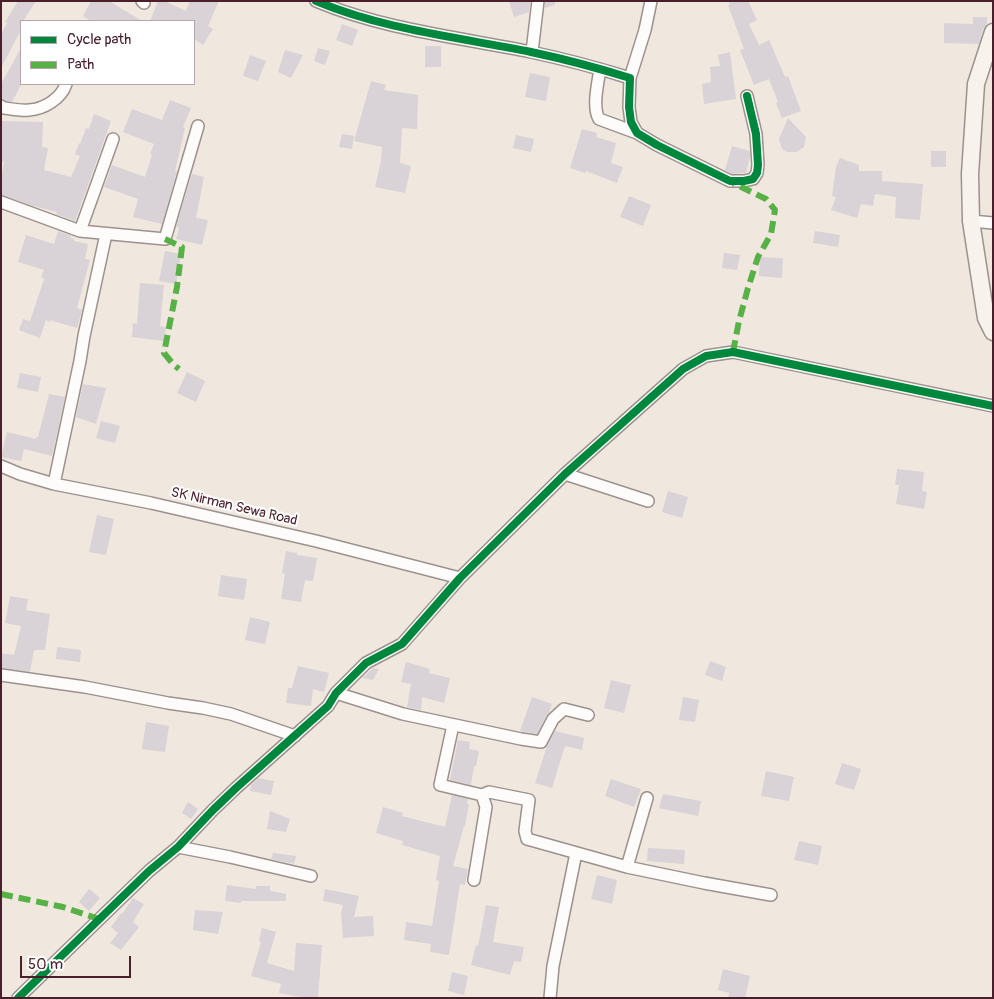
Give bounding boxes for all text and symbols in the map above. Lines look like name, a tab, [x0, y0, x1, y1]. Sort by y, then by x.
legend	[20, 20, 195, 85]
text: Cycle path	[67, 30, 131, 49]
text: Path	[67, 55, 94, 74]
street label: SK Nirman Sewa Road	[169, 484, 299, 530]
scale bar	[22, 946, 134, 978]
text: 50 m	[28, 955, 63, 974]

